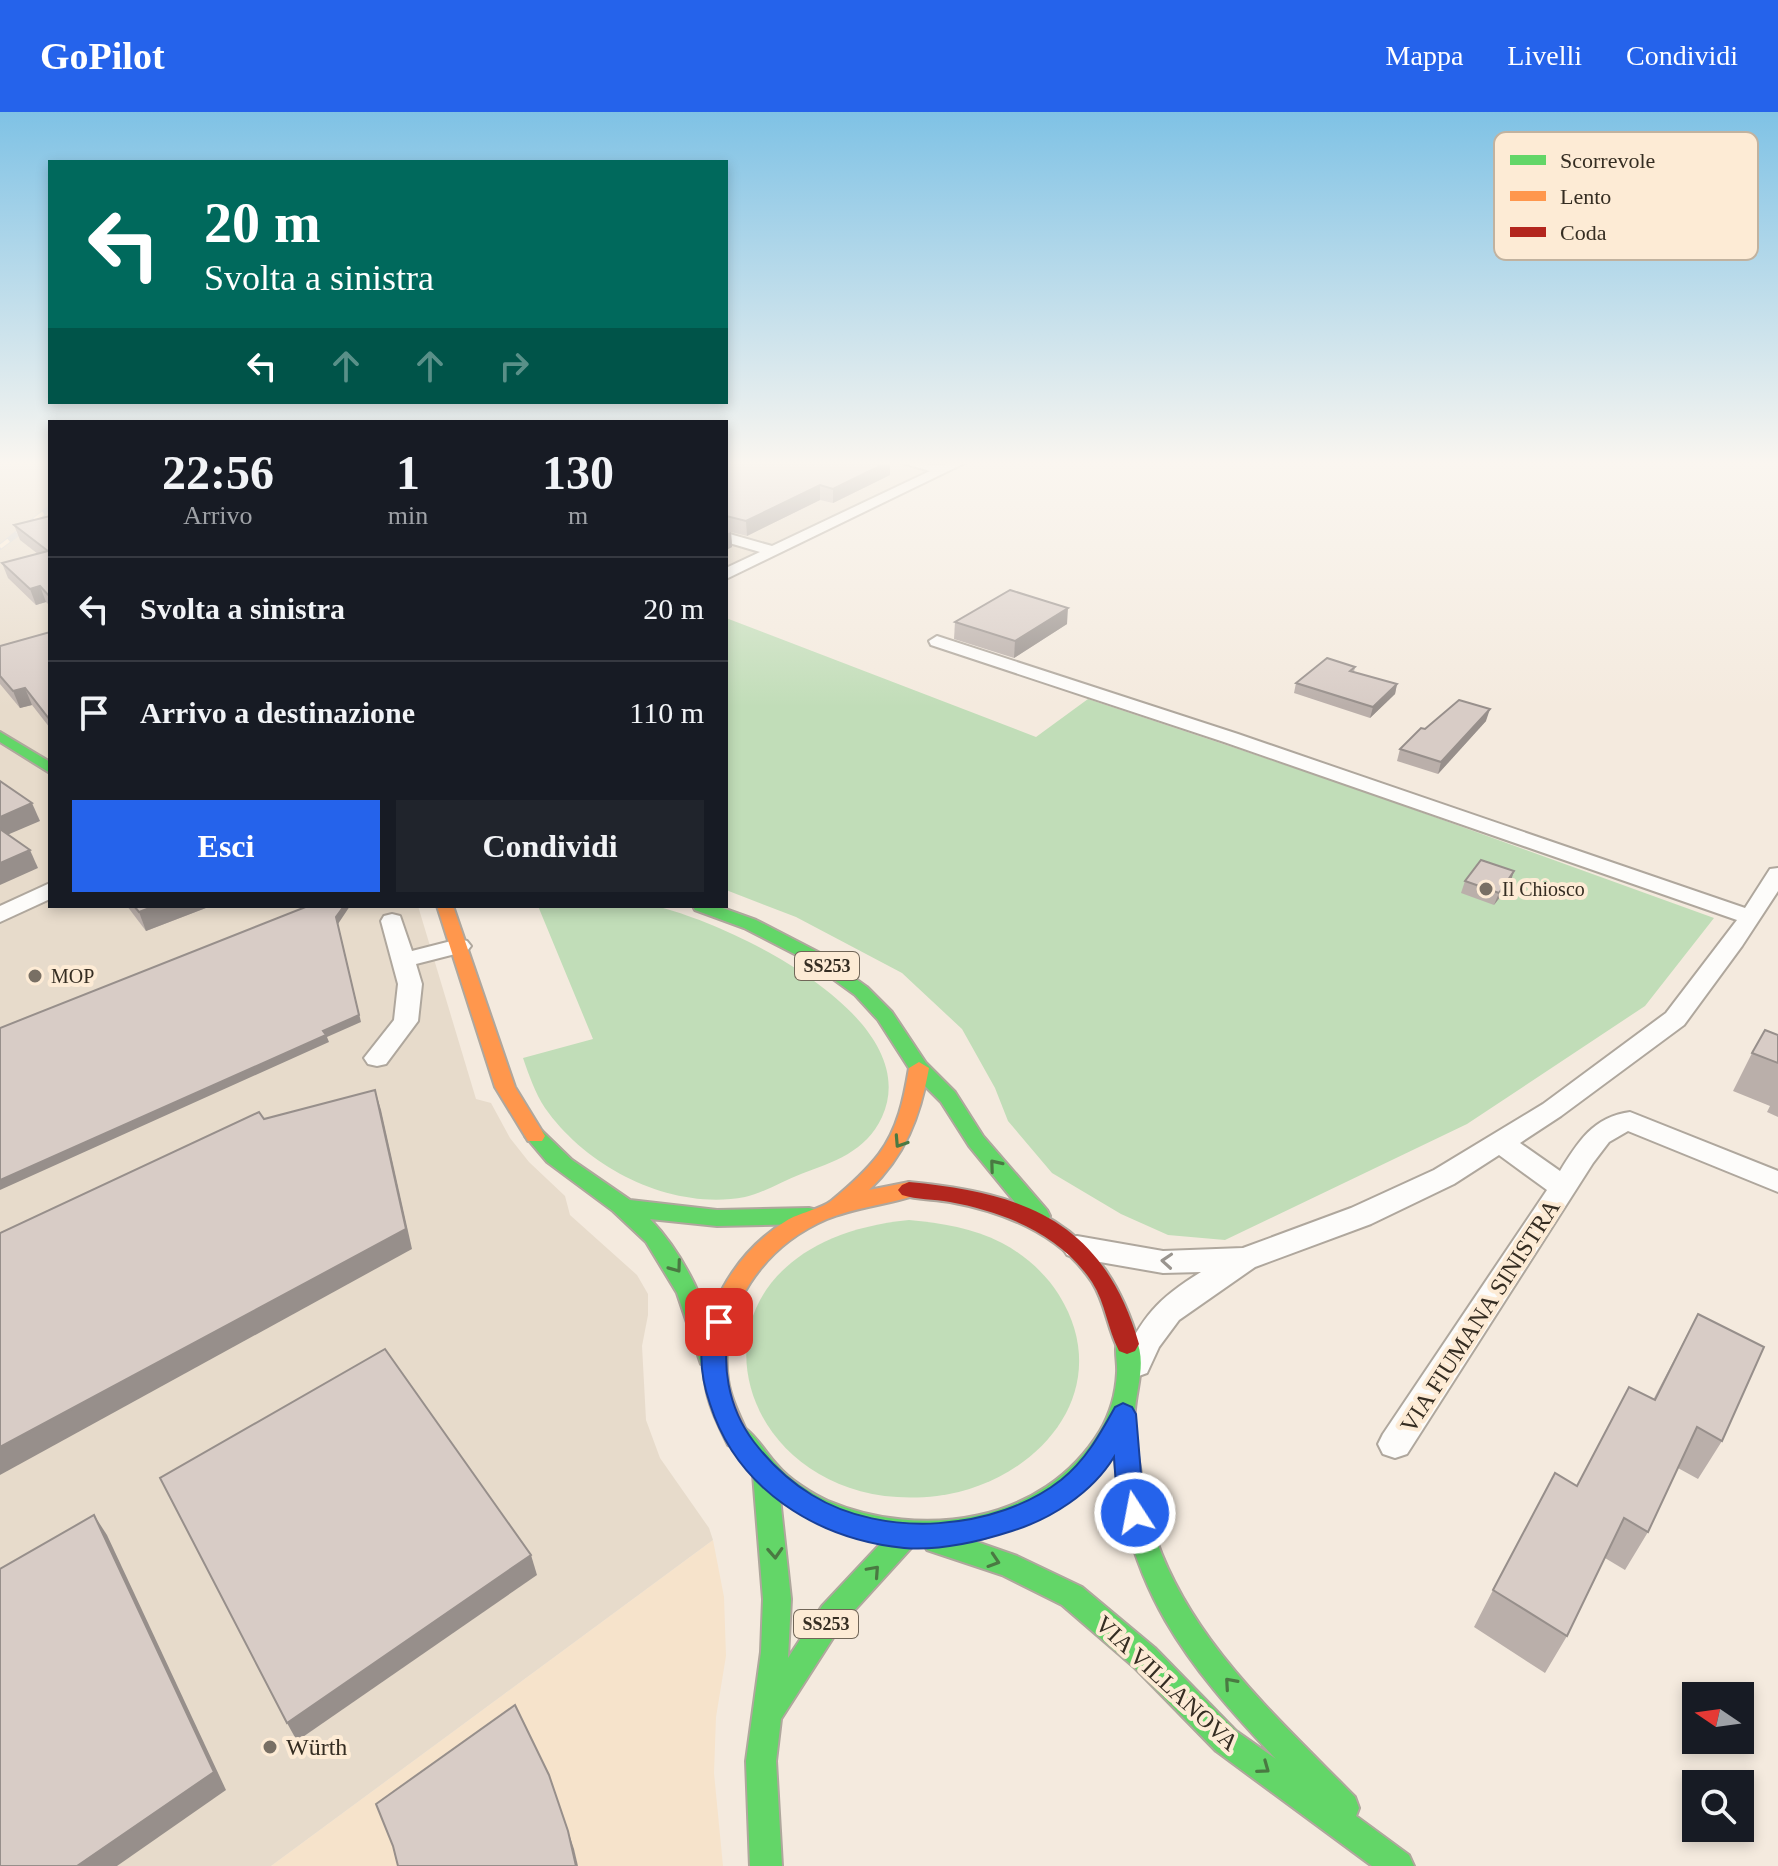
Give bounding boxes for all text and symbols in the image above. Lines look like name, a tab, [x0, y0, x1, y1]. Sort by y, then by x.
text: GoPilot	[40, 35, 165, 77]
text: Mappa	[1386, 40, 1463, 71]
text: Livelli	[1507, 40, 1582, 71]
text: Condividi	[1626, 40, 1738, 71]
legend	[1494, 132, 1758, 260]
text: Scorrevole	[1560, 148, 1655, 173]
text: Lento	[1560, 184, 1611, 209]
icon: left	[72, 192, 176, 296]
text: 20 m	[204, 192, 321, 254]
text: Coda	[1560, 220, 1607, 245]
text: Svolta a sinistra	[204, 258, 434, 298]
icon: left	[240, 344, 284, 388]
icon: ahead	[324, 344, 368, 388]
icon: ahead	[408, 344, 452, 388]
icon: right	[492, 344, 536, 388]
text: 22:56	[162, 446, 274, 499]
text: 1	[396, 446, 420, 499]
text: 130	[542, 446, 614, 499]
text: Arrivo	[183, 501, 253, 530]
text: min	[388, 501, 428, 530]
text: m	[568, 501, 588, 530]
icon: left	[72, 587, 116, 631]
text: Svolta a sinistra	[140, 592, 345, 625]
text: 20 m	[643, 592, 704, 625]
icon: arrive	[72, 691, 116, 735]
text: Arrivo a destinazione	[140, 696, 415, 729]
text: 110 m	[629, 696, 704, 729]
button: Esci	[72, 800, 380, 892]
button: Condividi	[396, 800, 704, 892]
place label: Il Chiosco	[1502, 878, 1585, 900]
marker: Il Chiosco	[1477, 880, 1495, 898]
road number: SS253	[795, 952, 859, 980]
place label: MOP	[51, 965, 94, 987]
marker: MOP	[26, 967, 44, 985]
one-way arrow	[894, 1133, 909, 1148]
one-way arrow	[990, 1160, 1005, 1174]
street label: VIA FIUMANA SINISTRA	[1395, 1194, 1565, 1437]
one-way arrow	[1160, 1253, 1173, 1270]
one-way arrow	[666, 1259, 681, 1273]
pin	[685, 1288, 753, 1356]
icon: arrive	[697, 1300, 741, 1344]
position arrow	[1093, 1471, 1177, 1555]
one-way arrow	[766, 1547, 783, 1560]
one-way arrow	[987, 1551, 1001, 1567]
one-way arrow	[864, 1565, 879, 1580]
road number: SS253	[794, 1610, 858, 1638]
street label: VIA VILLANOVA	[1090, 1610, 1244, 1756]
one-way arrow	[1225, 1677, 1240, 1692]
north arrow	[1682, 1682, 1754, 1754]
map controls	[1682, 1682, 1754, 1842]
place label: Würth	[286, 1734, 347, 1760]
marker: Würth	[261, 1738, 279, 1756]
one-way arrow	[1255, 1759, 1270, 1773]
button: search	[1682, 1770, 1754, 1842]

